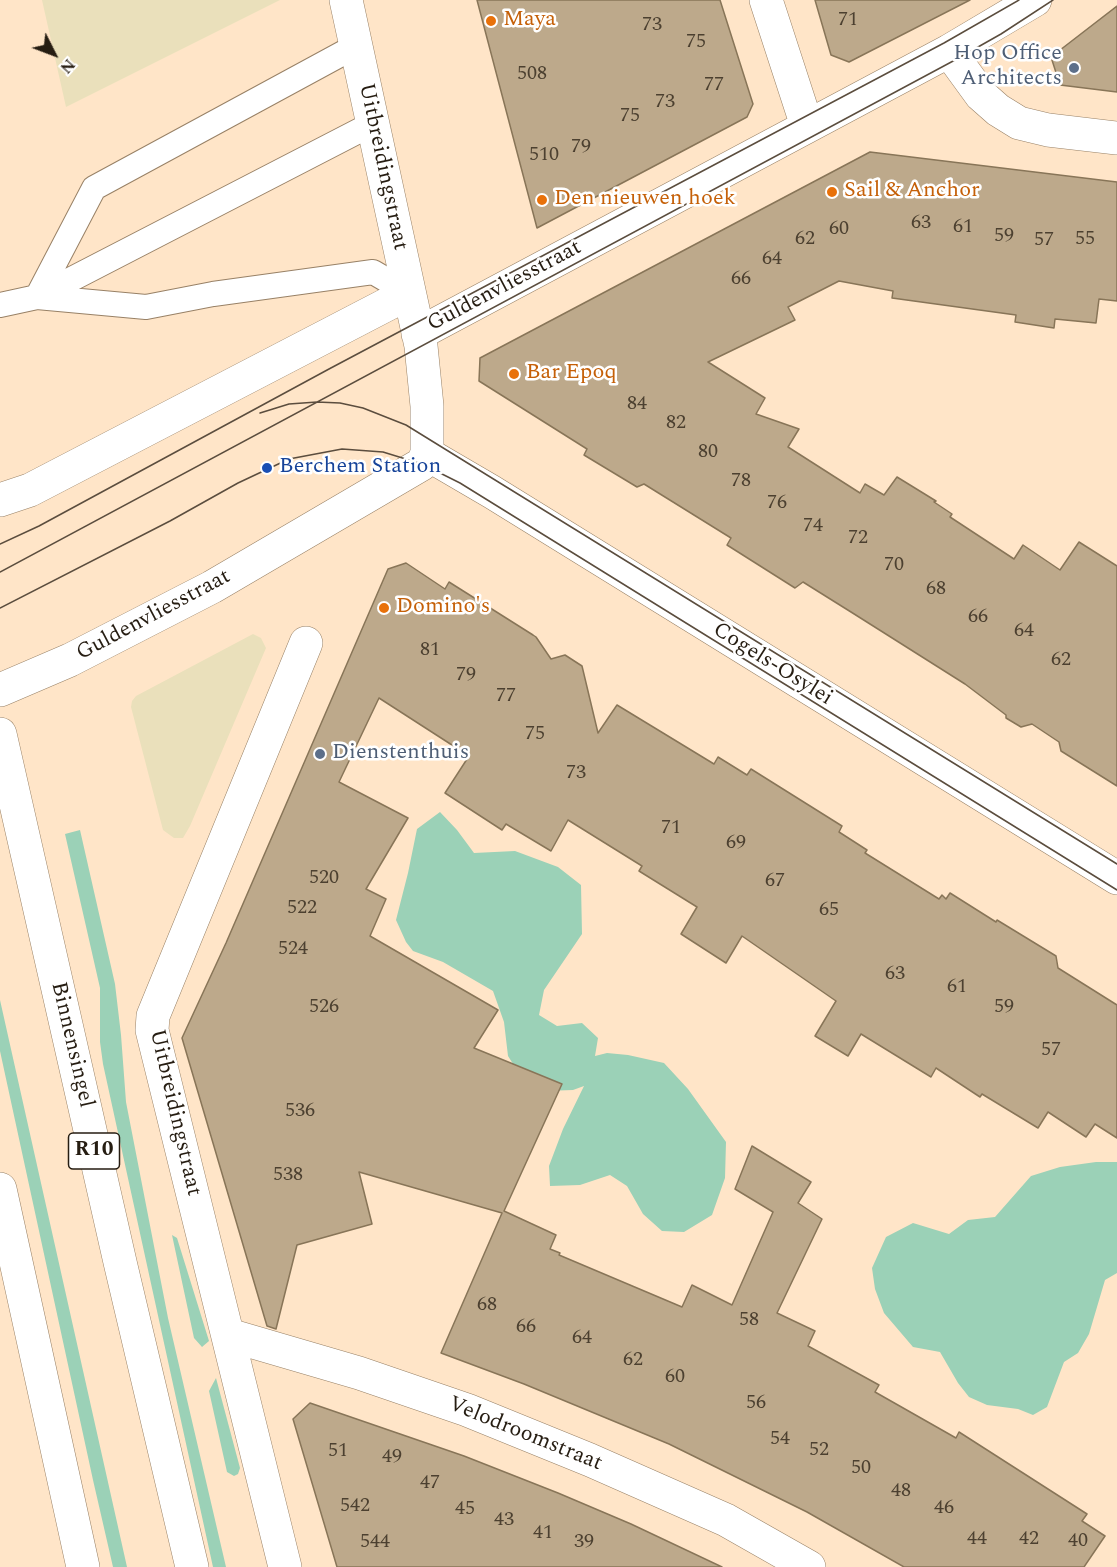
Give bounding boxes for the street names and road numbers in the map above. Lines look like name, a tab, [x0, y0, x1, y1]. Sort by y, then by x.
street label: Uitbreidingstraat	[351, 81, 413, 253]
street label: Guldenvliesstraat	[423, 235, 587, 339]
street label: Guldenvliesstraat	[72, 564, 236, 668]
street label: Cogels-Osylei	[707, 618, 837, 712]
street label: Binnensingel	[44, 979, 98, 1111]
street label: Uitbreidingstraat	[142, 1027, 206, 1199]
road number: R10	[68, 1133, 119, 1169]
street label: Velodroomstraat	[444, 1392, 606, 1478]

